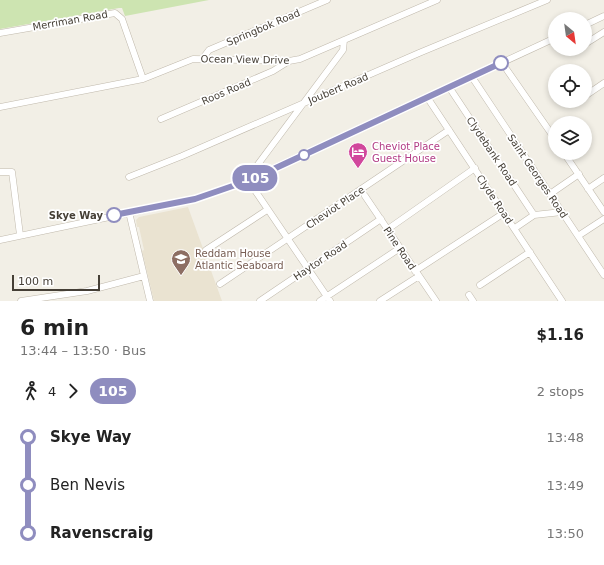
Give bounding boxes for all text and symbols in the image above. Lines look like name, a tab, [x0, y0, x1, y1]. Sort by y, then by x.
street label: Springbok Road	[225, 7, 302, 48]
street label: Merriman Road	[32, 8, 109, 33]
north arrow	[548, 12, 592, 56]
map controls	[548, 12, 592, 160]
street label: Ocean View Drive	[201, 53, 289, 66]
unlabelled marker	[493, 55, 509, 71]
button: locate	[548, 64, 592, 108]
street label: Joubert Road	[306, 71, 370, 106]
street label: Roos Road	[200, 76, 252, 107]
street label: Clydebank Road	[464, 115, 519, 188]
button: layers	[548, 116, 592, 160]
street label: Saint Georges Road	[505, 132, 570, 220]
hotel icon: Cheviot Place Guest House	[347, 141, 369, 169]
place label: Cheviot Place Guest House	[372, 141, 440, 164]
unlabelled marker	[298, 149, 310, 161]
line badge: 105	[232, 165, 278, 191]
text: 105	[240, 170, 270, 186]
street label: Clyde Road	[474, 173, 515, 226]
street label: Cheviot Place	[304, 184, 367, 231]
marker: Skye Way	[106, 207, 122, 223]
place label: Skye Way	[49, 210, 103, 221]
street label: Pine Road	[381, 225, 418, 272]
street label: Haytor Road	[292, 239, 349, 282]
school or university icon: Reddam House Atlantic Seaboard	[170, 248, 192, 276]
place label: Reddam House Atlantic Seaboard	[195, 248, 284, 271]
scale bar	[12, 273, 100, 292]
text: 100 m	[18, 275, 53, 288]
text: 6 min	[20, 315, 89, 340]
text: $1.16	[537, 326, 584, 344]
text: 13:44 – 13:50 · Bus	[20, 343, 146, 358]
icon: walk	[20, 380, 42, 402]
icon: forward	[62, 380, 84, 402]
text: 105	[98, 383, 128, 399]
text: 4	[48, 384, 56, 399]
text: 2 stops	[537, 384, 584, 399]
text: Skye Way	[50, 428, 131, 446]
text: 13:48	[547, 430, 584, 445]
text: Ben Nevis	[50, 476, 125, 494]
text: 13:49	[547, 478, 584, 493]
text: Ravenscraig	[50, 524, 154, 542]
text: 13:50	[547, 526, 584, 541]

